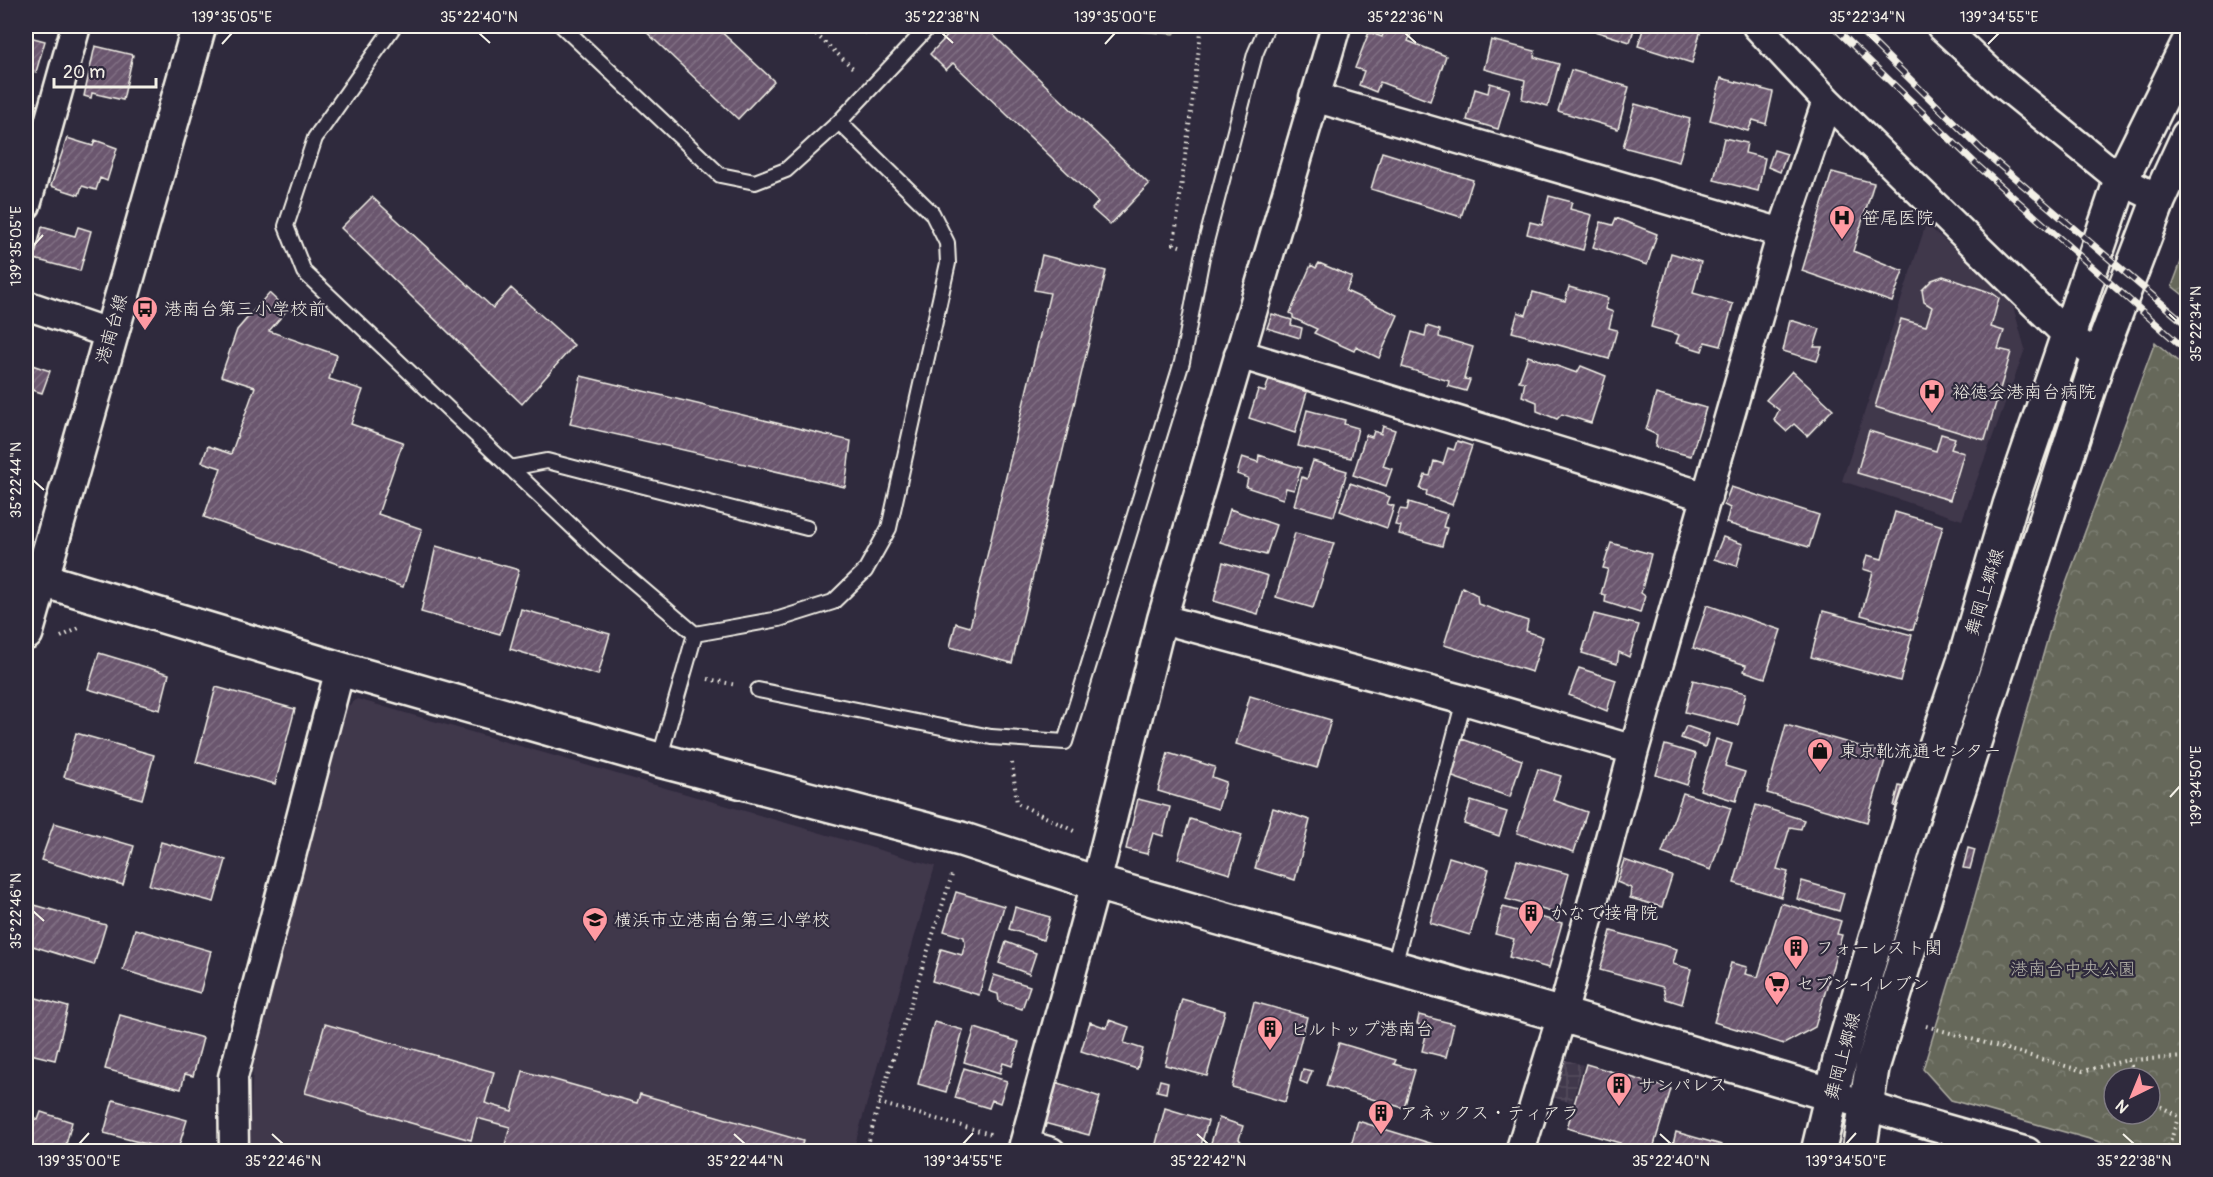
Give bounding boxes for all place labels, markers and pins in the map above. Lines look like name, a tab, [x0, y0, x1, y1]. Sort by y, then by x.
hospital icon: 笹尾医院	[1827, 203, 1857, 241]
place label: 笹尾医院	[1862, 207, 1934, 230]
bus stop icon: 港南台第三小学校前	[130, 294, 160, 332]
place label: 港南台第三小学校前	[164, 298, 326, 321]
hospital icon: 裕徳会港南台病院	[1917, 377, 1947, 415]
place label: 裕徳会港南台病院	[1952, 381, 2096, 404]
shop icon: 東京靴流通センター	[1805, 736, 1835, 774]
place label: 東京靴流通センター	[1840, 740, 2001, 763]
building icon: かなで接骨院	[1516, 898, 1546, 936]
place label: かなで接骨院	[1550, 902, 1658, 925]
school or university icon: 横浜市立港南台第三小学校	[580, 905, 610, 943]
place label: 横浜市立港南台第三小学校	[614, 909, 830, 932]
building icon: フォーレスト関	[1781, 933, 1811, 971]
place label: フォーレスト関	[1816, 937, 1943, 960]
supermarket icon: セブン-イレブン	[1762, 969, 1792, 1007]
place label: セブン-イレブン	[1796, 973, 1930, 996]
building icon: ヒルトップ港南台	[1255, 1014, 1285, 1052]
place label: ヒルトップ港南台	[1290, 1018, 1434, 1041]
building icon: サンパレス	[1604, 1070, 1634, 1108]
place label: サンパレス	[1638, 1074, 1727, 1097]
building icon: アネックス・ティアラ	[1366, 1098, 1396, 1136]
place label: アネックス・ティアラ	[1400, 1102, 1579, 1125]

